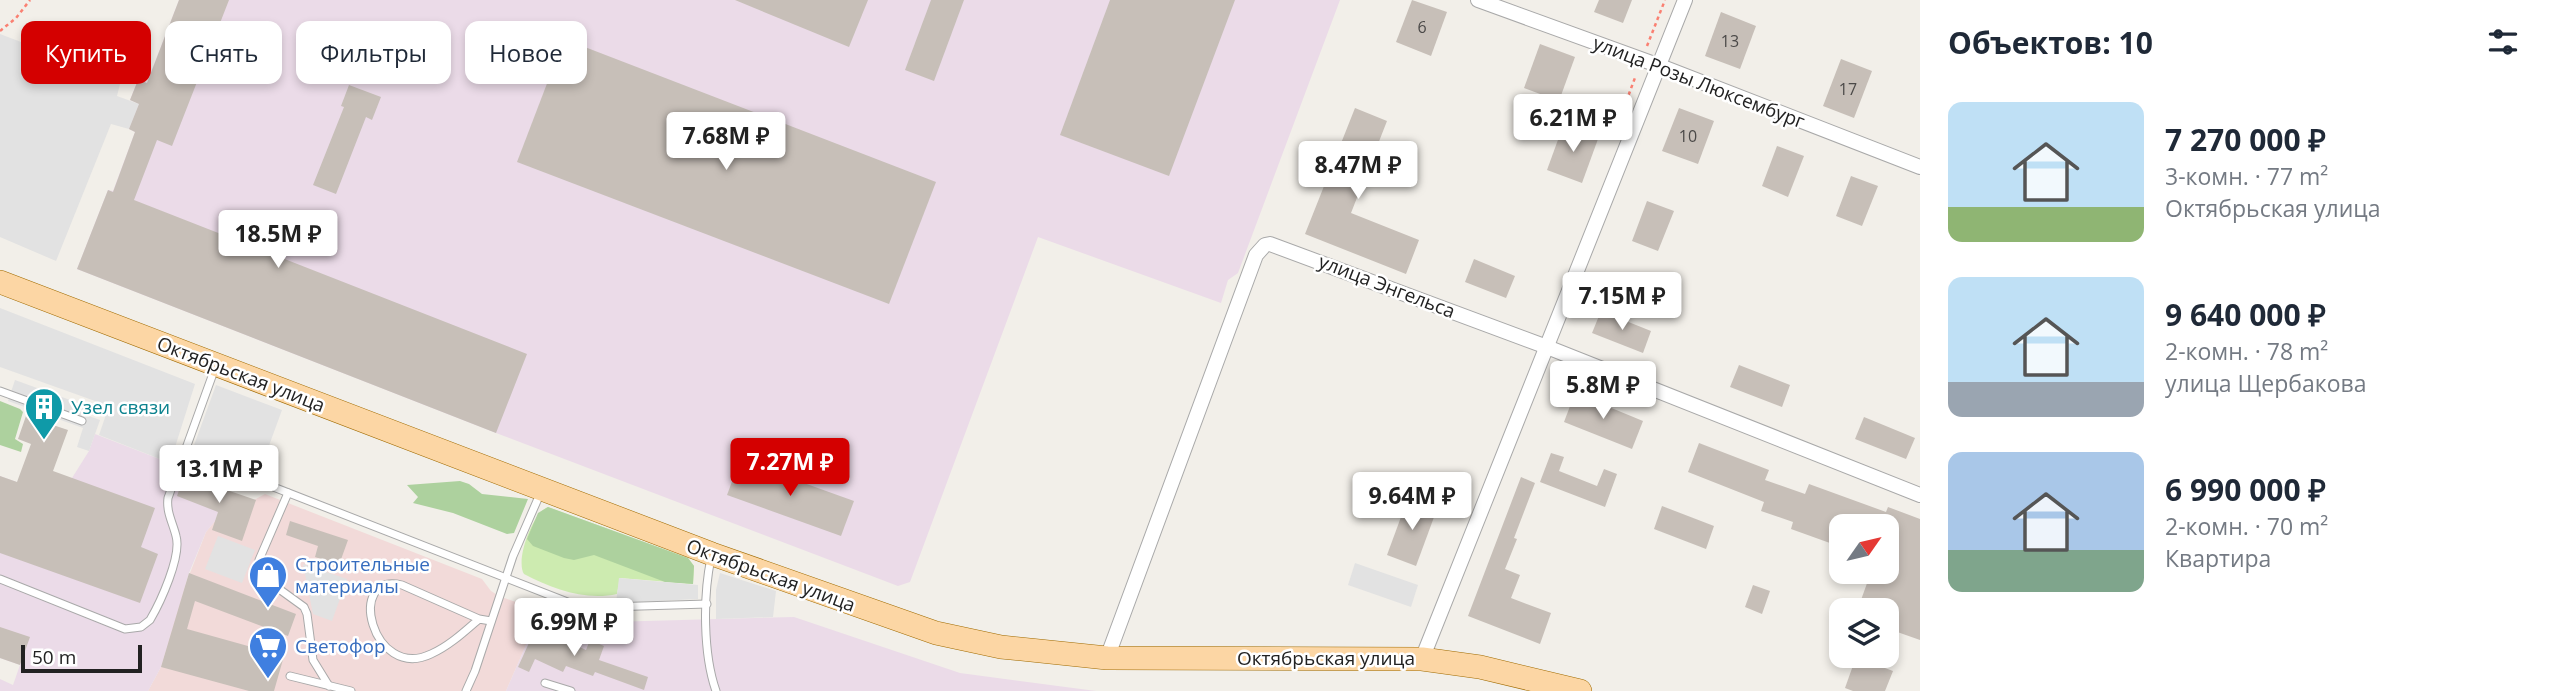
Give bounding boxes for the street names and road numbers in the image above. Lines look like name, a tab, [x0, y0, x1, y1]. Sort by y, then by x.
street label: улица Розы Люксембург	[1589, 30, 1809, 134]
street label: улица Энгельса	[1315, 248, 1459, 324]
street label: Октябрьская улица	[153, 330, 329, 418]
street label: Октябрьская улица	[683, 532, 859, 618]
street label: Октябрьская улица	[1237, 645, 1415, 671]

